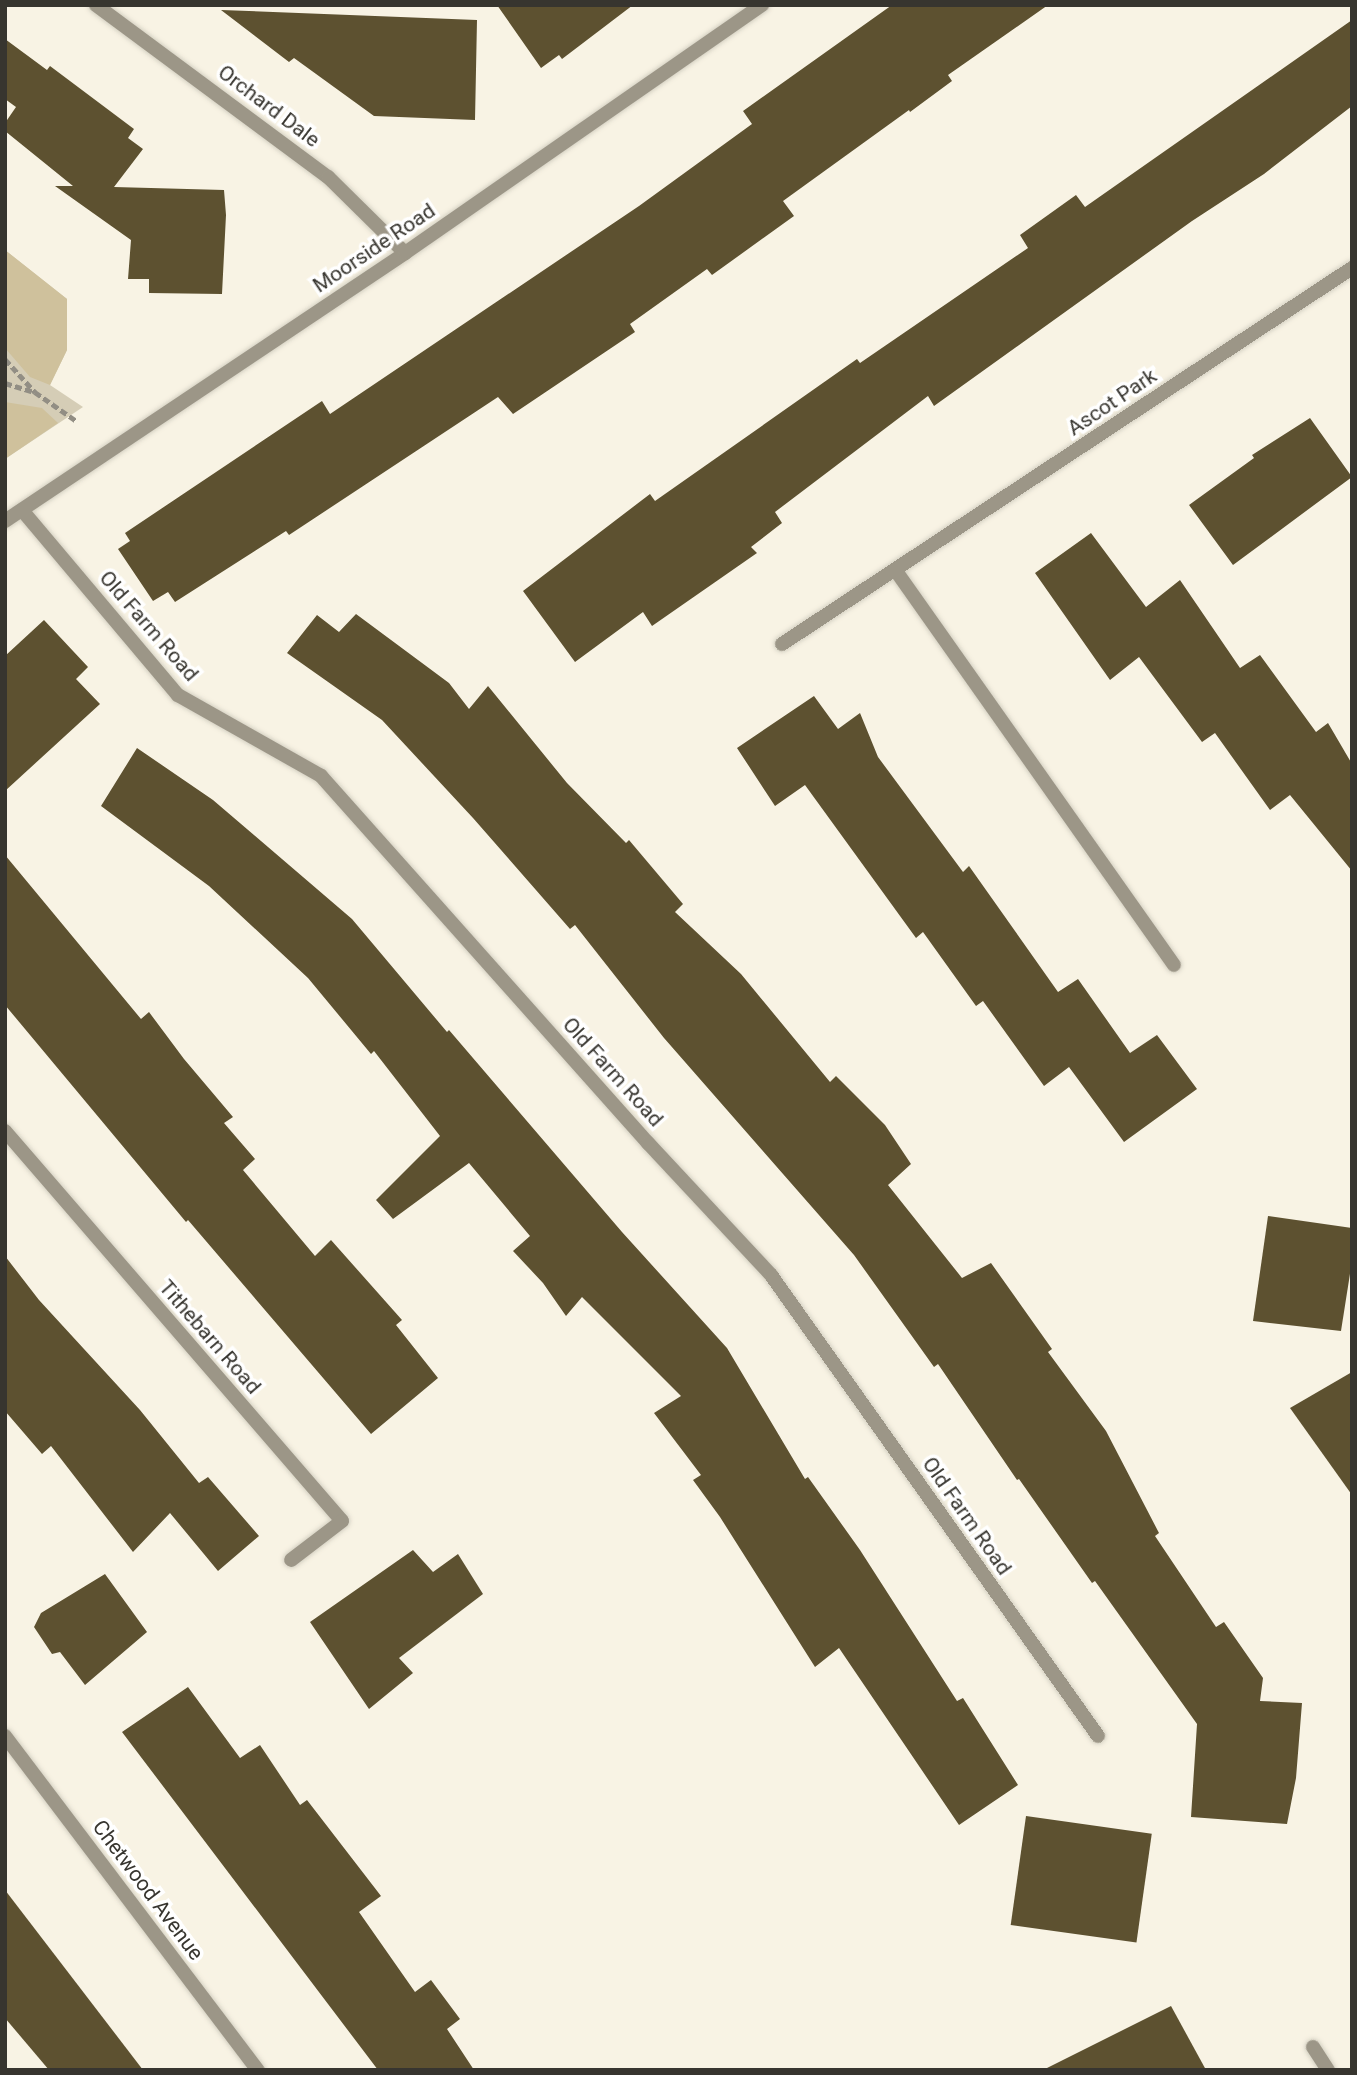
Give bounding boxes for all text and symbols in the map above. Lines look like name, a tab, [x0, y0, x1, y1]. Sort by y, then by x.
street label: Orchard Dale	[213, 60, 325, 152]
street label: Moorside Road	[308, 198, 440, 298]
street label: Ascot Park	[1063, 363, 1161, 441]
street label: Old Farm Road	[94, 566, 204, 686]
street label: Old Farm Road	[557, 1012, 669, 1132]
street label: Tithebarn Road	[154, 1275, 266, 1399]
street label: Old Farm Road	[917, 1452, 1017, 1580]
street label: Chetwood Avenue	[87, 1815, 209, 1965]

